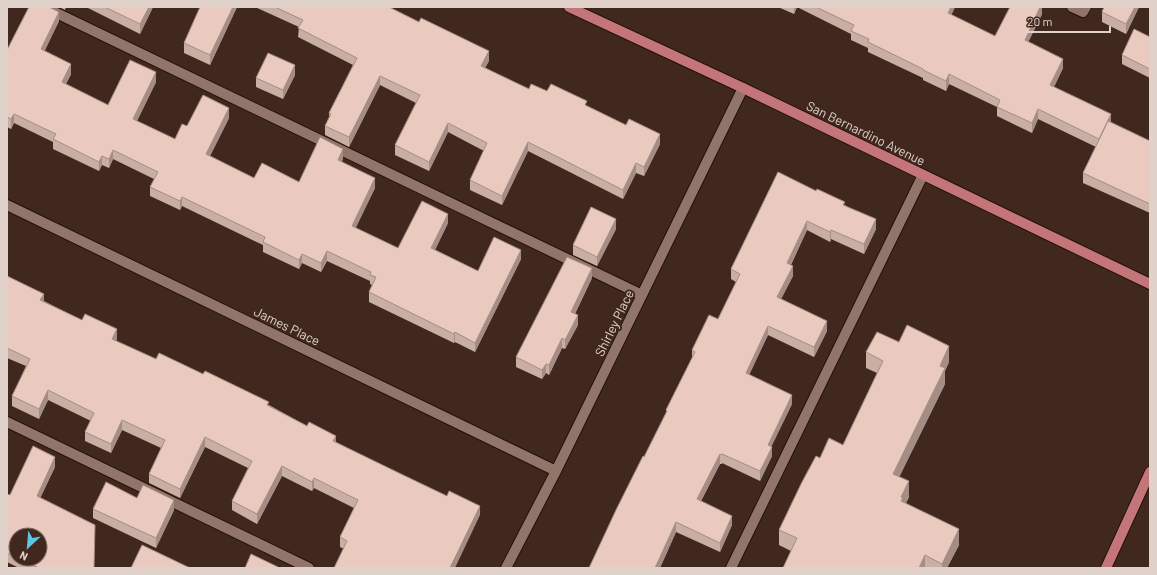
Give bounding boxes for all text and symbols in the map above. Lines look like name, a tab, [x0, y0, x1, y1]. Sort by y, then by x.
scale bar	[1021, 8, 1110, 34]
text: 20 m	[1027, 14, 1053, 28]
street label: San Bernardino Avenue	[804, 97, 928, 169]
street label: Shirley Place	[591, 287, 637, 359]
street label: James Place	[251, 303, 323, 349]
north arrow	[8, 527, 48, 567]
text: N	[17, 549, 30, 564]

